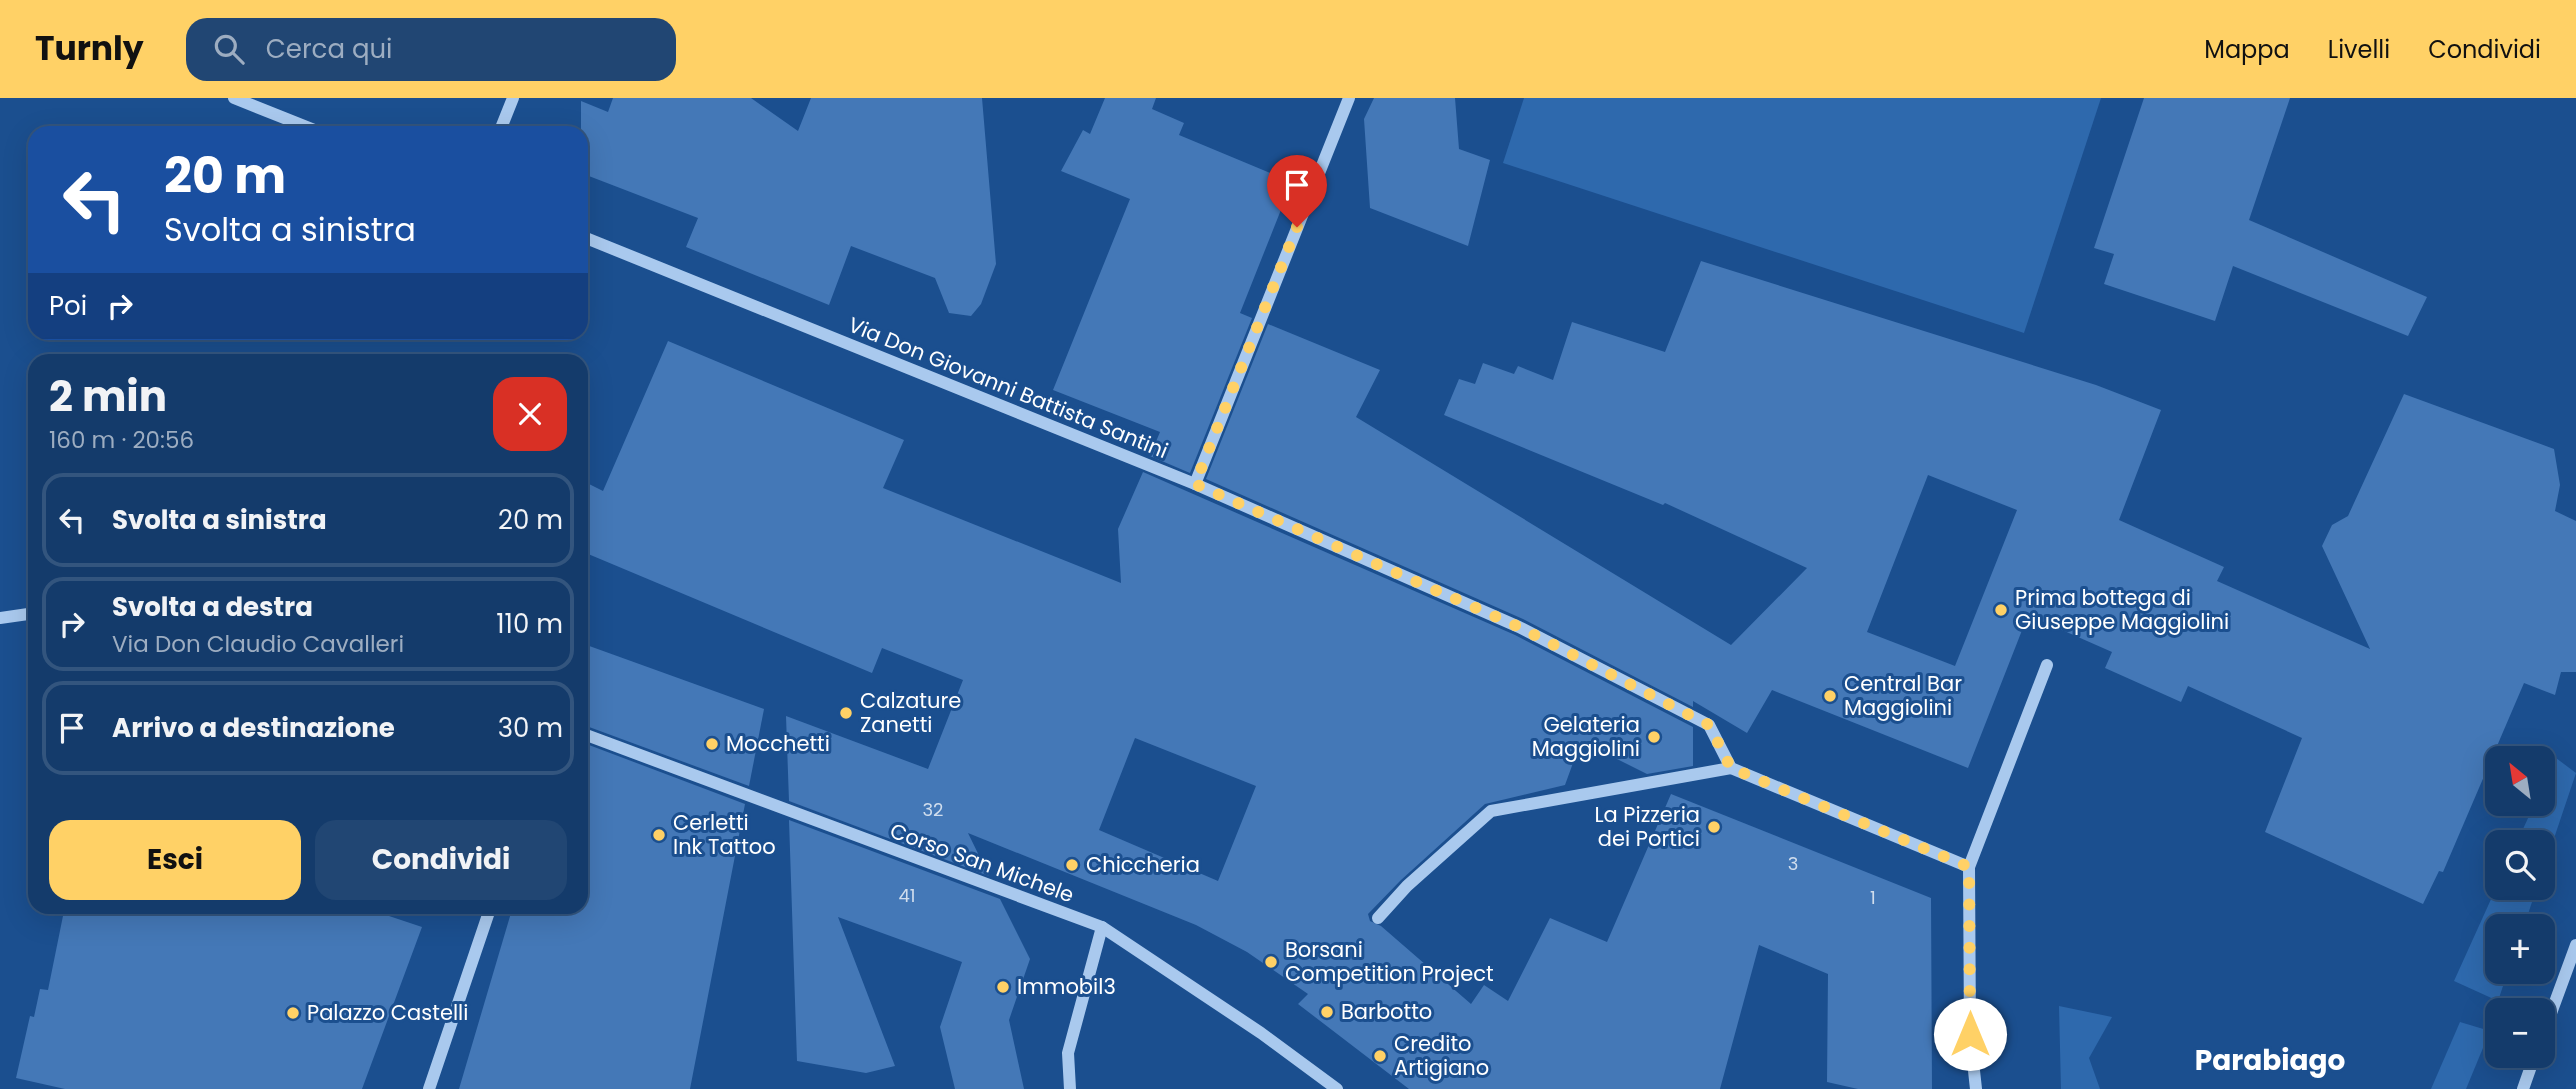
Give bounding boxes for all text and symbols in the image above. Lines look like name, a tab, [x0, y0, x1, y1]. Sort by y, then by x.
search box	[186, 18, 676, 81]
text: Turnly	[35, 25, 144, 72]
icon: search	[210, 30, 248, 68]
text: Cerca qui	[266, 31, 393, 67]
text: Mappa	[2204, 33, 2290, 66]
text: Livelli	[2328, 33, 2390, 66]
text: Condividi	[2428, 33, 2541, 66]
text: 20 m	[164, 142, 286, 210]
icon: left	[49, 154, 140, 245]
pin	[1267, 155, 1327, 227]
icon: arrive	[1278, 166, 1316, 204]
text: Svolta a sinistra	[164, 207, 416, 252]
icon: right	[101, 287, 139, 325]
text: Poi	[49, 288, 87, 324]
street label: Via Don Giovanni Battista Santini	[844, 310, 1172, 465]
text: 2 min	[49, 367, 167, 426]
button: close	[493, 377, 567, 451]
text: 160 m · 20:56	[49, 424, 194, 456]
icon: left	[53, 501, 91, 539]
text: Svolta a sinistra	[112, 502, 327, 538]
text: 20 m	[498, 502, 563, 538]
place label: Prima bottega di Giuseppe Maggiolini	[2015, 583, 2229, 636]
text: Svolta a destra	[112, 589, 313, 625]
marker: Prima bottega di Giuseppe Maggiolini	[1993, 602, 2009, 618]
icon: right	[53, 605, 91, 643]
text: 110 m	[496, 606, 563, 642]
text: Via Don Claudio Cavalleri	[112, 628, 404, 660]
place label: Central Bar Maggiolini	[1844, 669, 1962, 722]
place label: Calzature Zanetti	[860, 686, 961, 739]
marker: Central Bar Maggiolini	[1822, 688, 1838, 704]
marker: Calzature Zanetti	[838, 705, 854, 721]
icon: arrive	[53, 709, 91, 747]
text: Arrivo a destinazione	[112, 710, 395, 746]
text: 30 m	[498, 710, 563, 746]
place label: Gelateria Maggiolini	[1532, 710, 1640, 763]
place label: Mocchetti	[726, 729, 830, 758]
marker: Gelateria Maggiolini	[1646, 729, 1662, 745]
marker: Mocchetti	[704, 736, 720, 752]
north arrow	[2485, 746, 2555, 816]
map controls	[2485, 746, 2555, 1068]
house number: 32	[923, 797, 943, 822]
place label: La Pizzeria dei Portici	[1594, 800, 1700, 853]
place label: Cerletti Ink Tattoo	[673, 808, 776, 861]
street label: Corso San Michele	[886, 816, 1078, 909]
marker: La Pizzeria dei Portici	[1706, 819, 1722, 835]
button: Esci	[49, 820, 301, 900]
button: Condividi	[315, 820, 567, 900]
marker: Cerletti Ink Tattoo	[651, 827, 667, 843]
button: search	[2485, 830, 2555, 900]
place label: Chiccheria	[1086, 850, 1200, 879]
house number: 3	[1788, 851, 1798, 876]
marker: Chiccheria	[1064, 857, 1080, 873]
house number: 41	[898, 883, 916, 908]
house number: 1	[1870, 885, 1876, 910]
button: +	[2485, 914, 2555, 984]
place label: Borsani Competition Project	[1285, 935, 1494, 988]
marker: Borsani Competition Project	[1263, 954, 1279, 970]
place label: Immobil3	[1017, 972, 1116, 1001]
marker: Immobil3	[995, 979, 1011, 995]
place label: Barbotto	[1341, 997, 1432, 1026]
position arrow	[1933, 997, 2007, 1071]
place label: Palazzo Castelli	[307, 998, 468, 1027]
button: −	[2485, 998, 2555, 1068]
marker: Barbotto	[1319, 1004, 1335, 1020]
marker: Palazzo Castelli	[285, 1005, 301, 1021]
place label: Credito Artigiano	[1394, 1029, 1489, 1082]
district label: Parabiago	[2195, 1041, 2345, 1080]
marker: Credito Artigiano	[1372, 1048, 1388, 1064]

